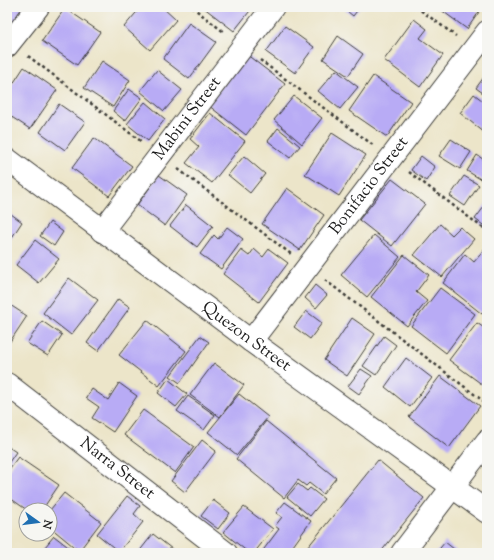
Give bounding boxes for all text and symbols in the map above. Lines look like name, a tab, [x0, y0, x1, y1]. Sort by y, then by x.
street label: Mabini Street	[148, 72, 228, 166]
street label: Bonifacio Street	[324, 132, 415, 240]
street label: Quezon Street	[196, 296, 296, 378]
street label: Narra Street	[74, 432, 160, 506]
north arrow	[18, 502, 58, 542]
text: N	[38, 517, 56, 531]

